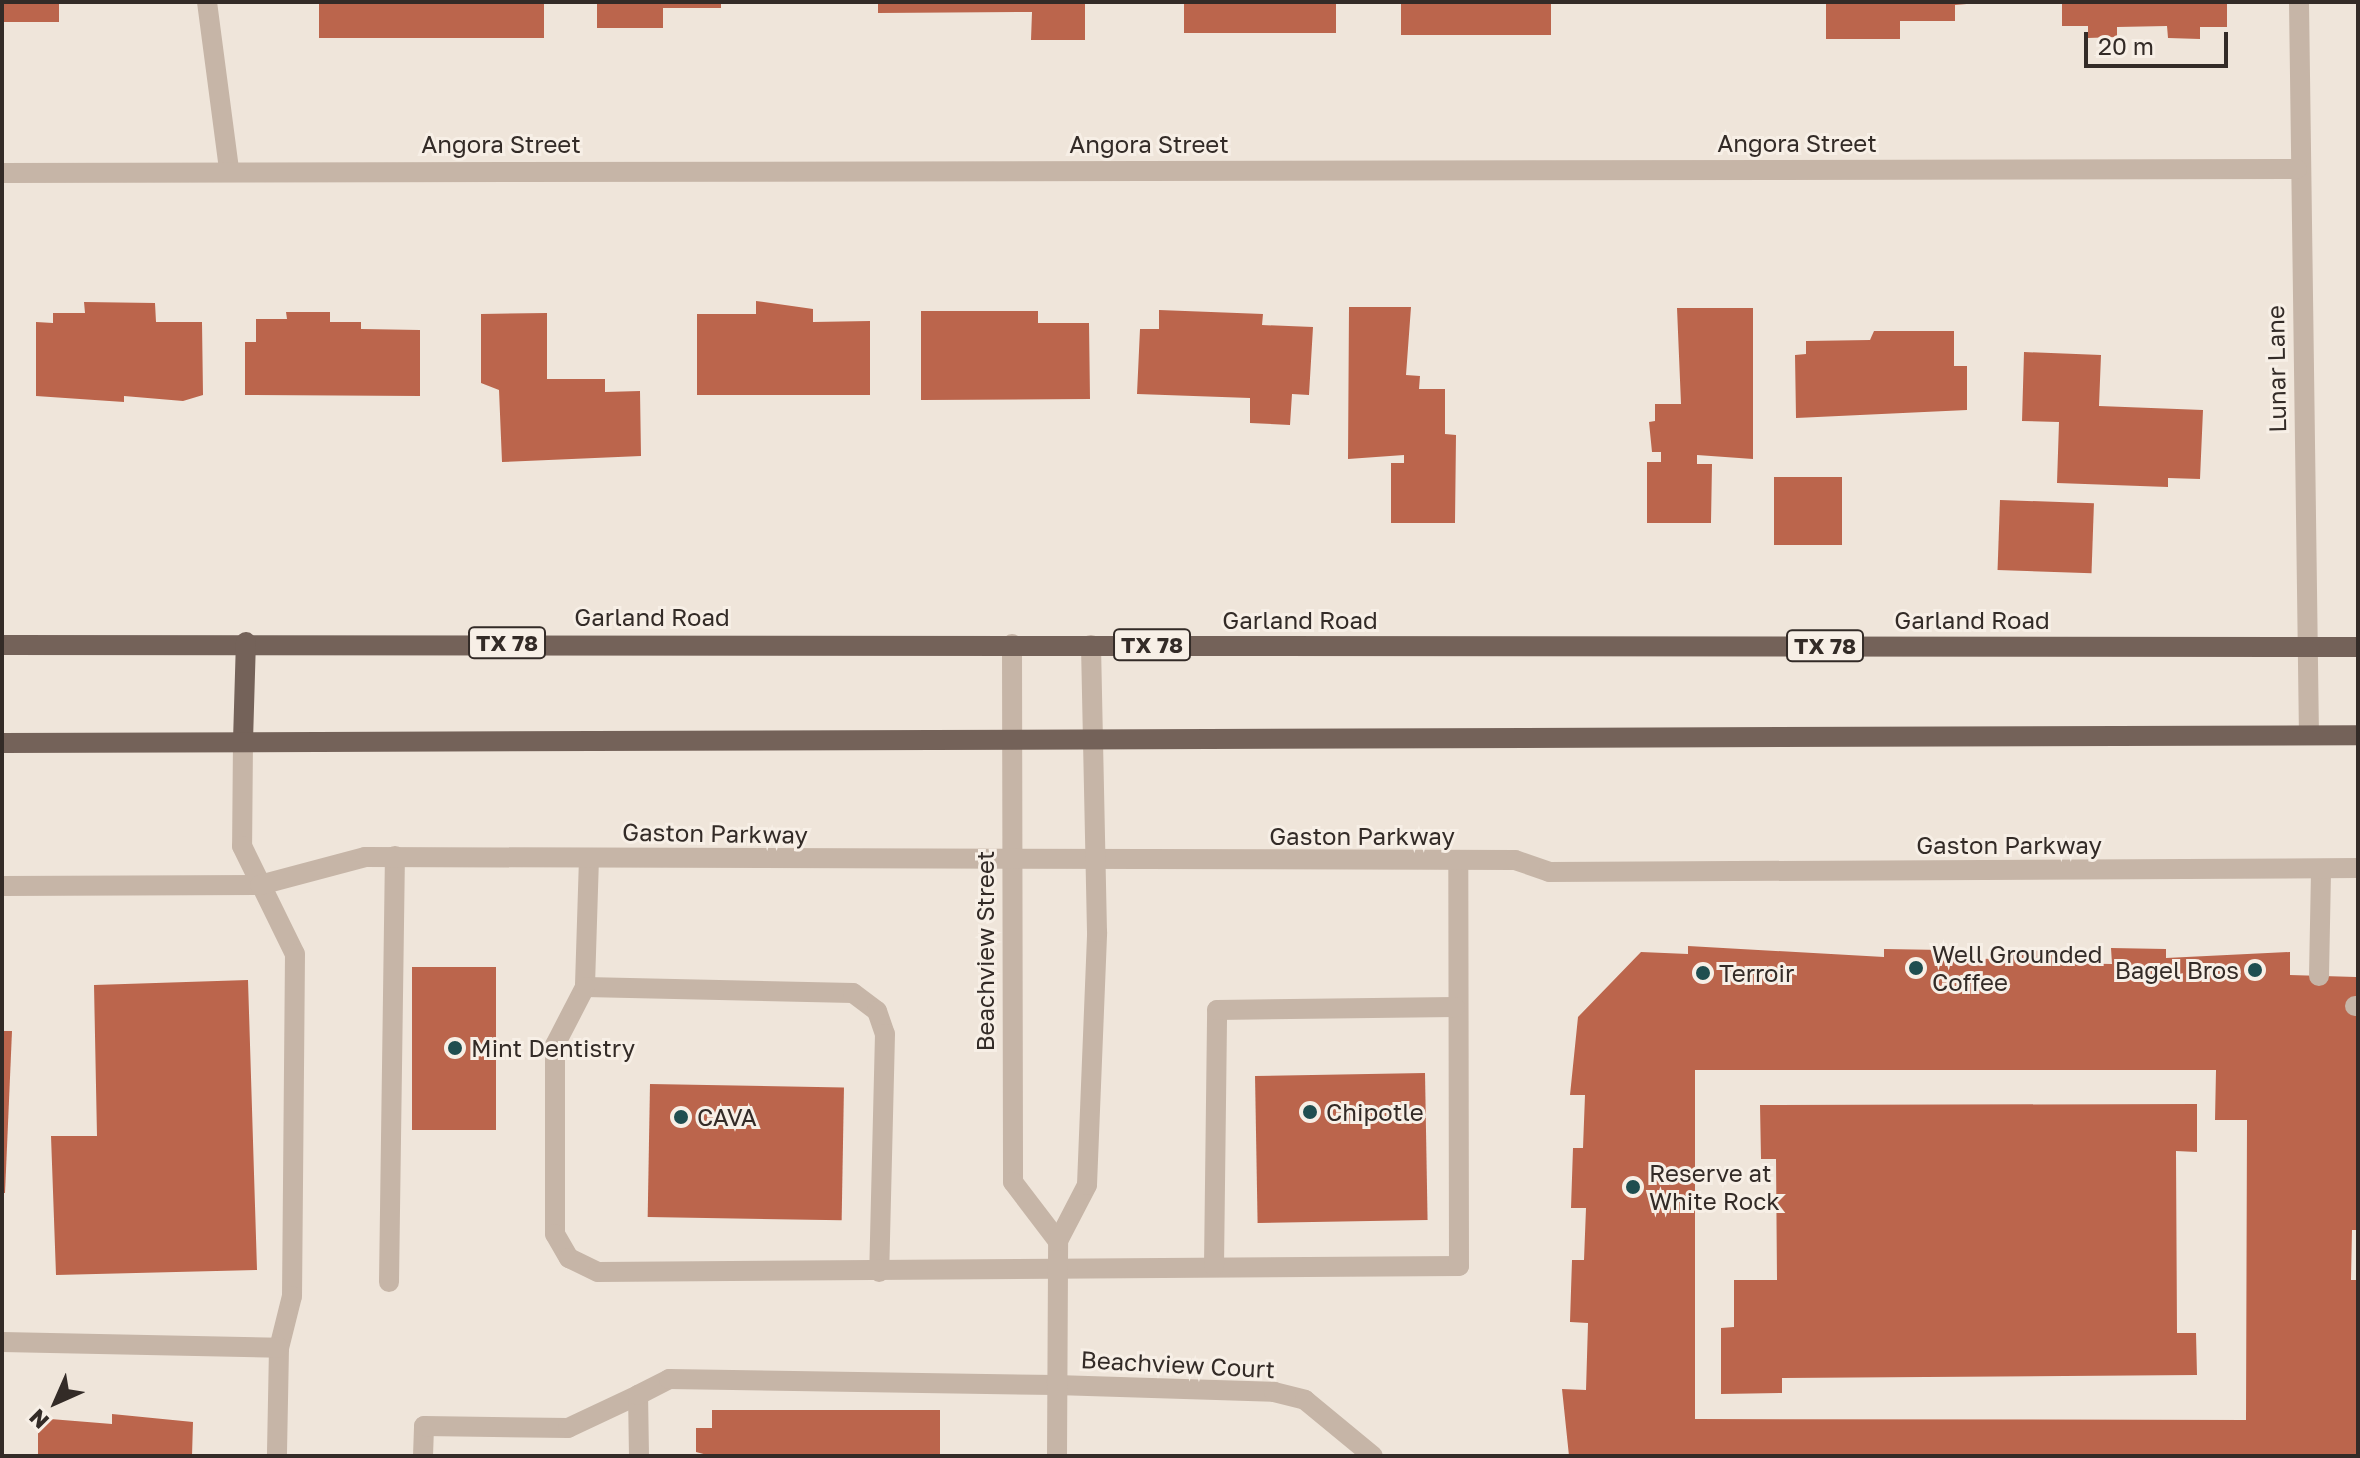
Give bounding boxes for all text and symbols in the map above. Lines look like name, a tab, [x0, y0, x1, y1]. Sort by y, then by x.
scale bar	[2088, 16, 2232, 66]
text: 20 m	[2098, 31, 2154, 60]
street label: Angora Street	[1717, 129, 1877, 157]
street label: Angora Street	[421, 130, 581, 158]
street label: Angora Street	[1069, 130, 1229, 158]
street label: Lunar Lane	[2260, 305, 2292, 433]
street label: Garland Road	[574, 603, 730, 631]
street label: Garland Road	[1222, 606, 1378, 634]
street label: Garland Road	[1894, 606, 2050, 634]
road number: TX 78	[467, 625, 547, 661]
road number: TX 78	[1112, 627, 1192, 663]
road number: TX 78	[1785, 628, 1865, 664]
street label: Gaston Parkway	[622, 817, 808, 849]
street label: Gaston Parkway	[1269, 822, 1455, 850]
street label: Gaston Parkway	[1916, 831, 2102, 859]
street label: Beachview Street	[971, 851, 999, 1051]
place label: Well Grounded Coffee	[1932, 940, 2103, 996]
place label: Bagel Bros	[2115, 956, 2239, 984]
place label: Terroir	[1719, 959, 1794, 987]
marker: Well Grounded Coffee	[1907, 959, 1925, 977]
marker: Bagel Bros	[2246, 961, 2264, 979]
marker: Terroir	[1694, 964, 1712, 982]
place label: Mint Dentistry	[471, 1034, 635, 1062]
marker: Mint Dentistry	[446, 1039, 464, 1057]
place label: Chipotle	[1326, 1098, 1424, 1126]
place label: CAVA	[697, 1103, 757, 1131]
marker: Chipotle	[1301, 1103, 1319, 1121]
marker: CAVA	[672, 1108, 690, 1126]
place label: Reserve at White Rock	[1649, 1159, 1780, 1215]
marker: Reserve at White Rock	[1624, 1178, 1642, 1196]
street label: Beachview Court	[1080, 1345, 1276, 1383]
north arrow	[16, 1362, 96, 1442]
text: N	[23, 1404, 54, 1435]

